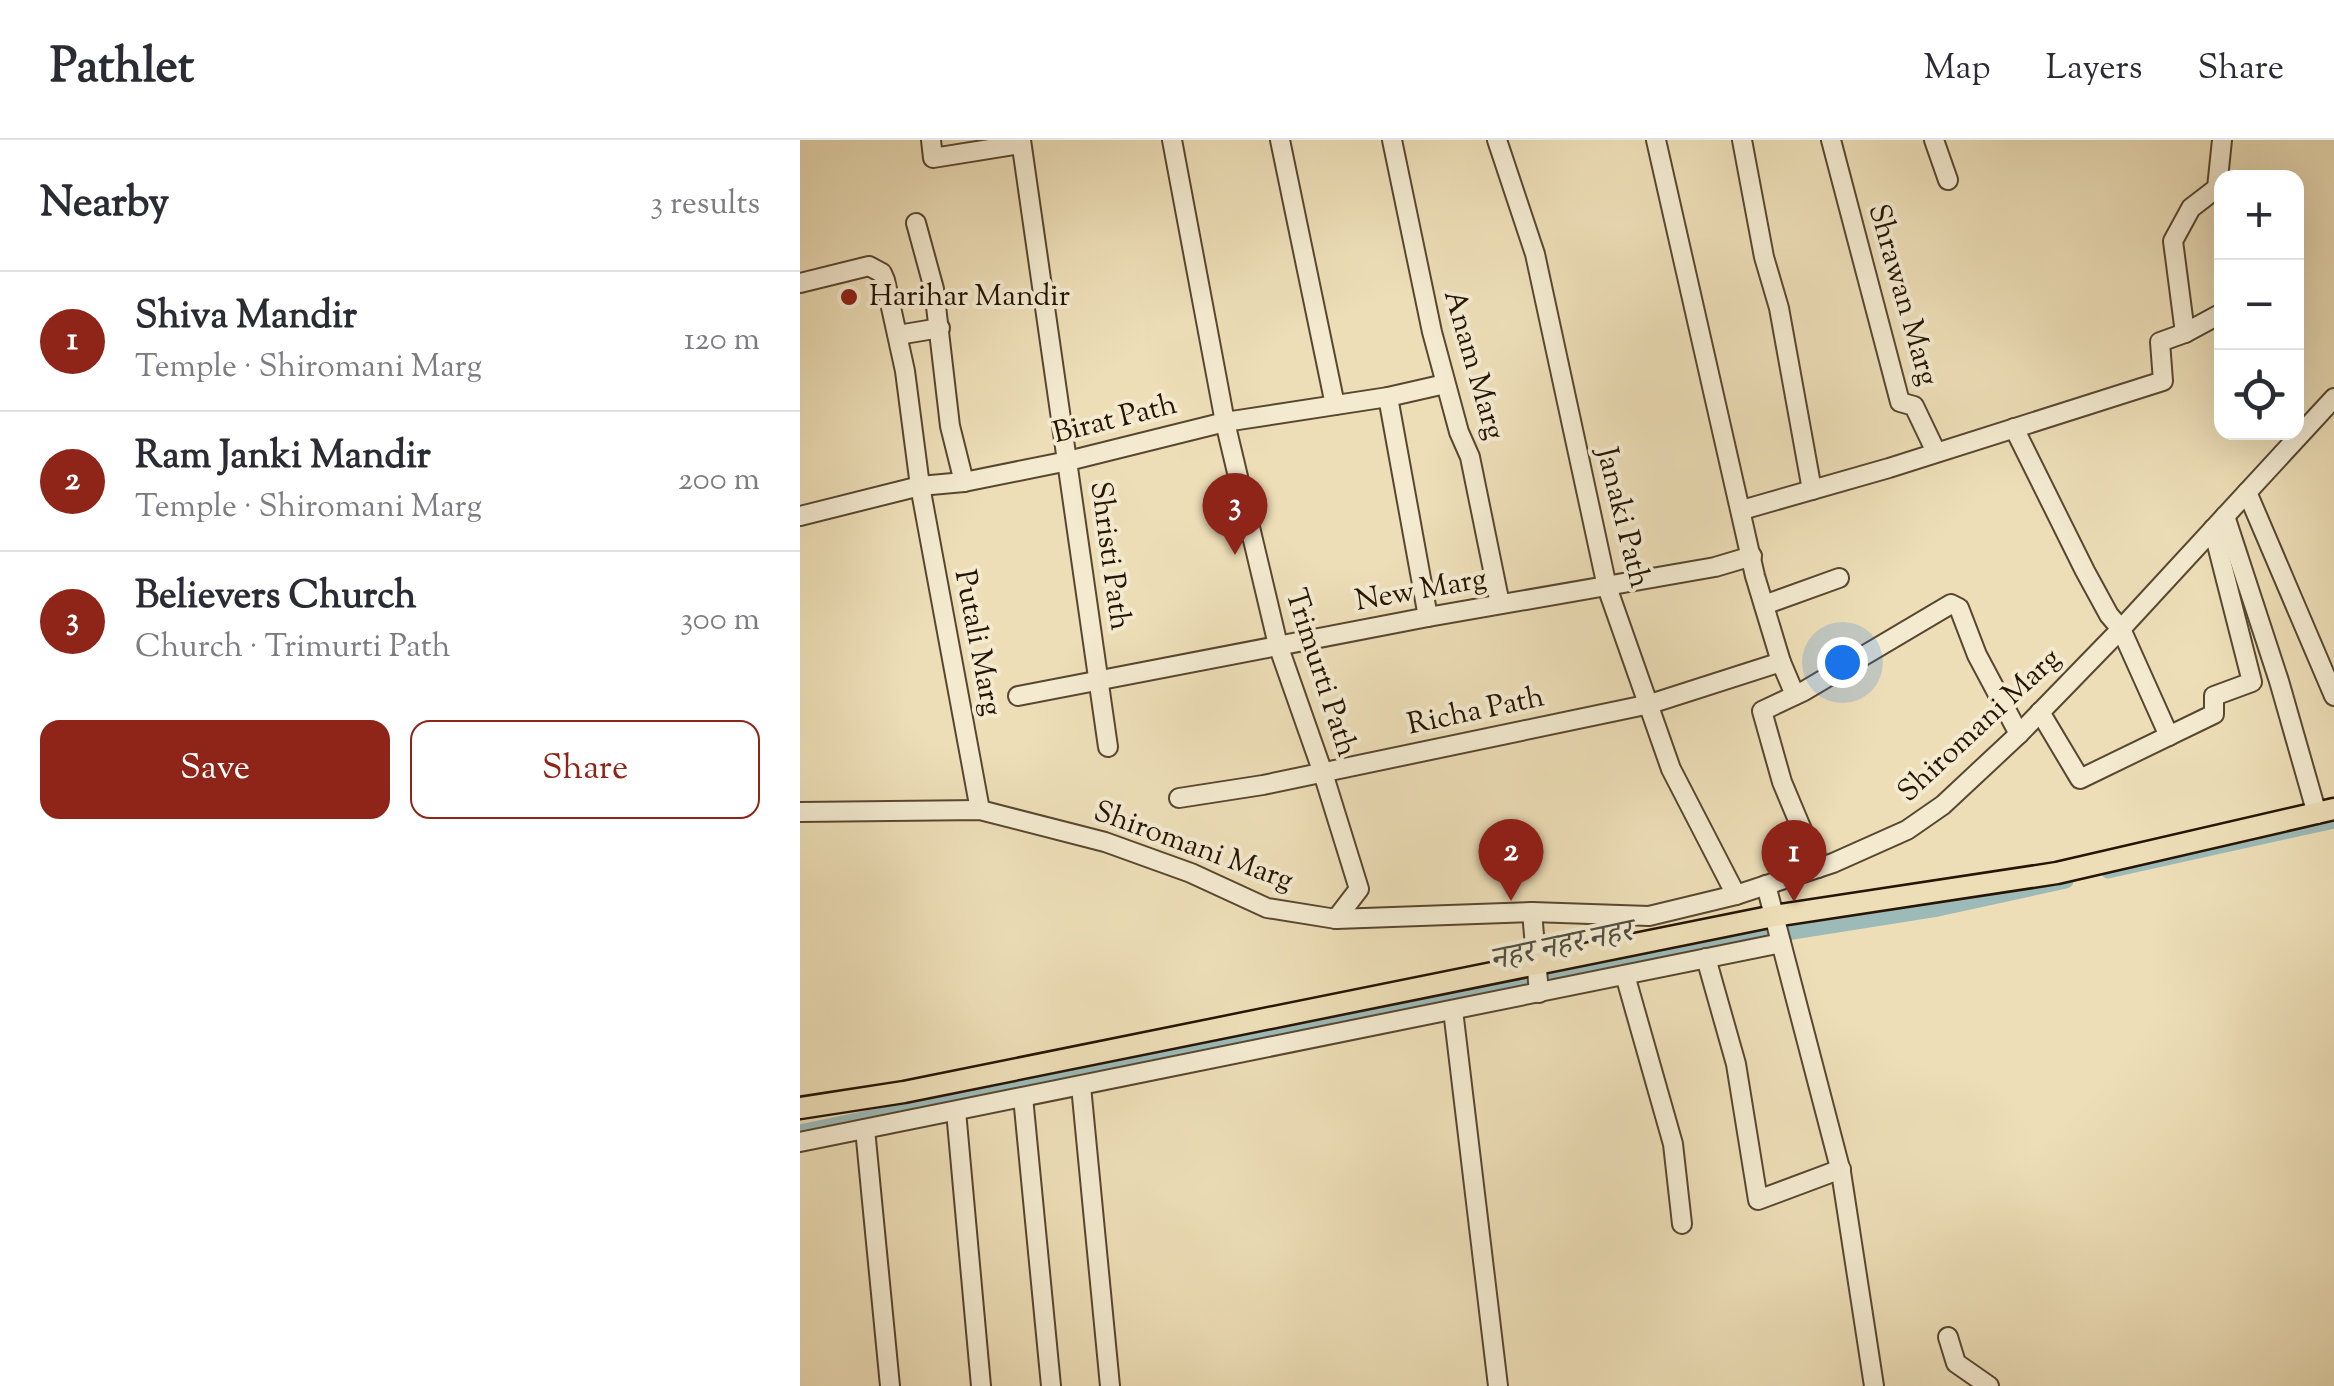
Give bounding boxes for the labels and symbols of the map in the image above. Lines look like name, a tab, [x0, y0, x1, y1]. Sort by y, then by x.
street label: Shrawan Marg	[1856, 199, 1948, 391]
place label: Harihar Mandir	[869, 276, 1070, 319]
street label: Anam Marg	[1431, 285, 1515, 445]
marker: Harihar Mandir	[838, 286, 860, 308]
street label: Birat Path	[1048, 384, 1182, 456]
street label: Janaki Path	[1583, 441, 1660, 593]
pin: 3	[1202, 472, 1268, 555]
street label: Shristi Path	[1077, 479, 1141, 634]
street label: New Marg	[1352, 558, 1490, 624]
street label: Putali Marg	[942, 566, 1012, 720]
street label: Trimurti Path	[1273, 583, 1368, 763]
your location	[1817, 637, 1868, 688]
street label: Shiromani Marg	[1889, 639, 2071, 813]
street label: Richa Path	[1404, 676, 1549, 747]
street label: Shiromani Marg	[1087, 791, 1299, 903]
pin: 2	[1478, 818, 1544, 901]
pin: 1	[1762, 820, 1826, 902]
water label: नहर नहर नहर	[1486, 908, 1642, 984]

